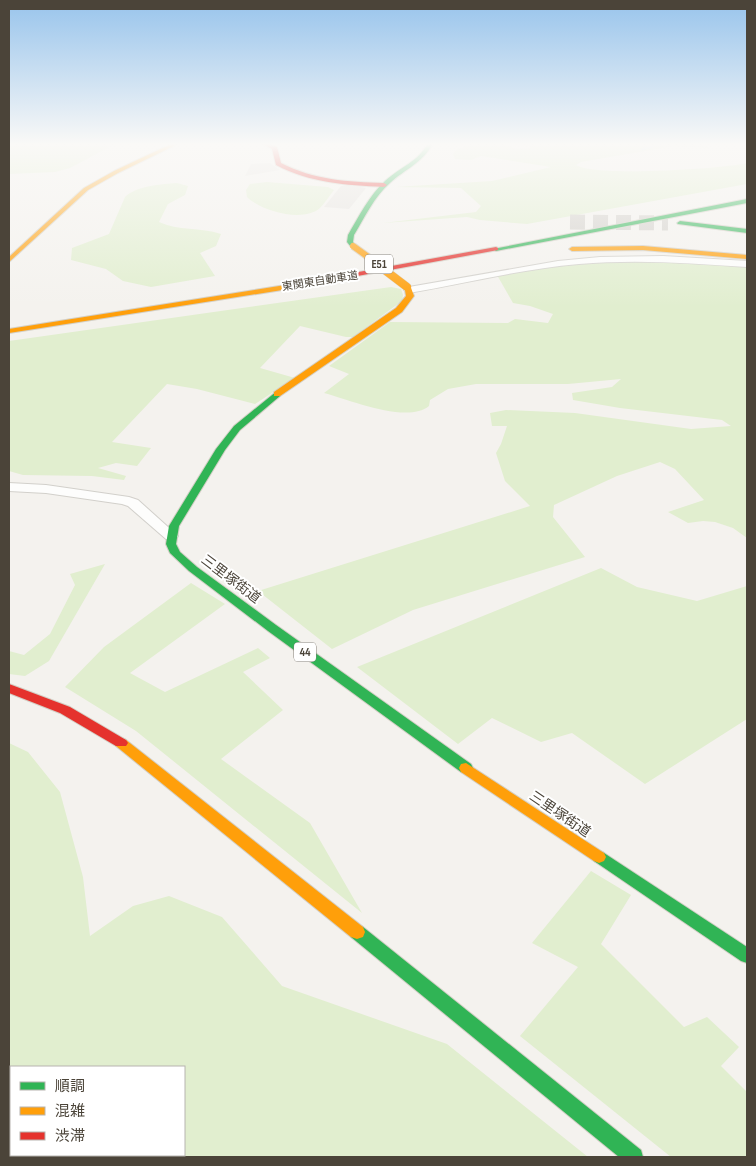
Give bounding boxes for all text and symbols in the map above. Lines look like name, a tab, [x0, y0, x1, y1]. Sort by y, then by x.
road number: E51	[365, 254, 393, 274]
street label: 東関東自動車道	[281, 269, 359, 293]
street label: 三里塚街道	[198, 551, 264, 607]
road number: 44	[294, 642, 316, 662]
street label: 三里塚街道	[526, 787, 594, 841]
legend	[10, 1066, 185, 1156]
text: 順調	[55, 1077, 85, 1096]
text: 混雑	[55, 1102, 85, 1121]
text: 渋滞	[55, 1127, 85, 1146]

